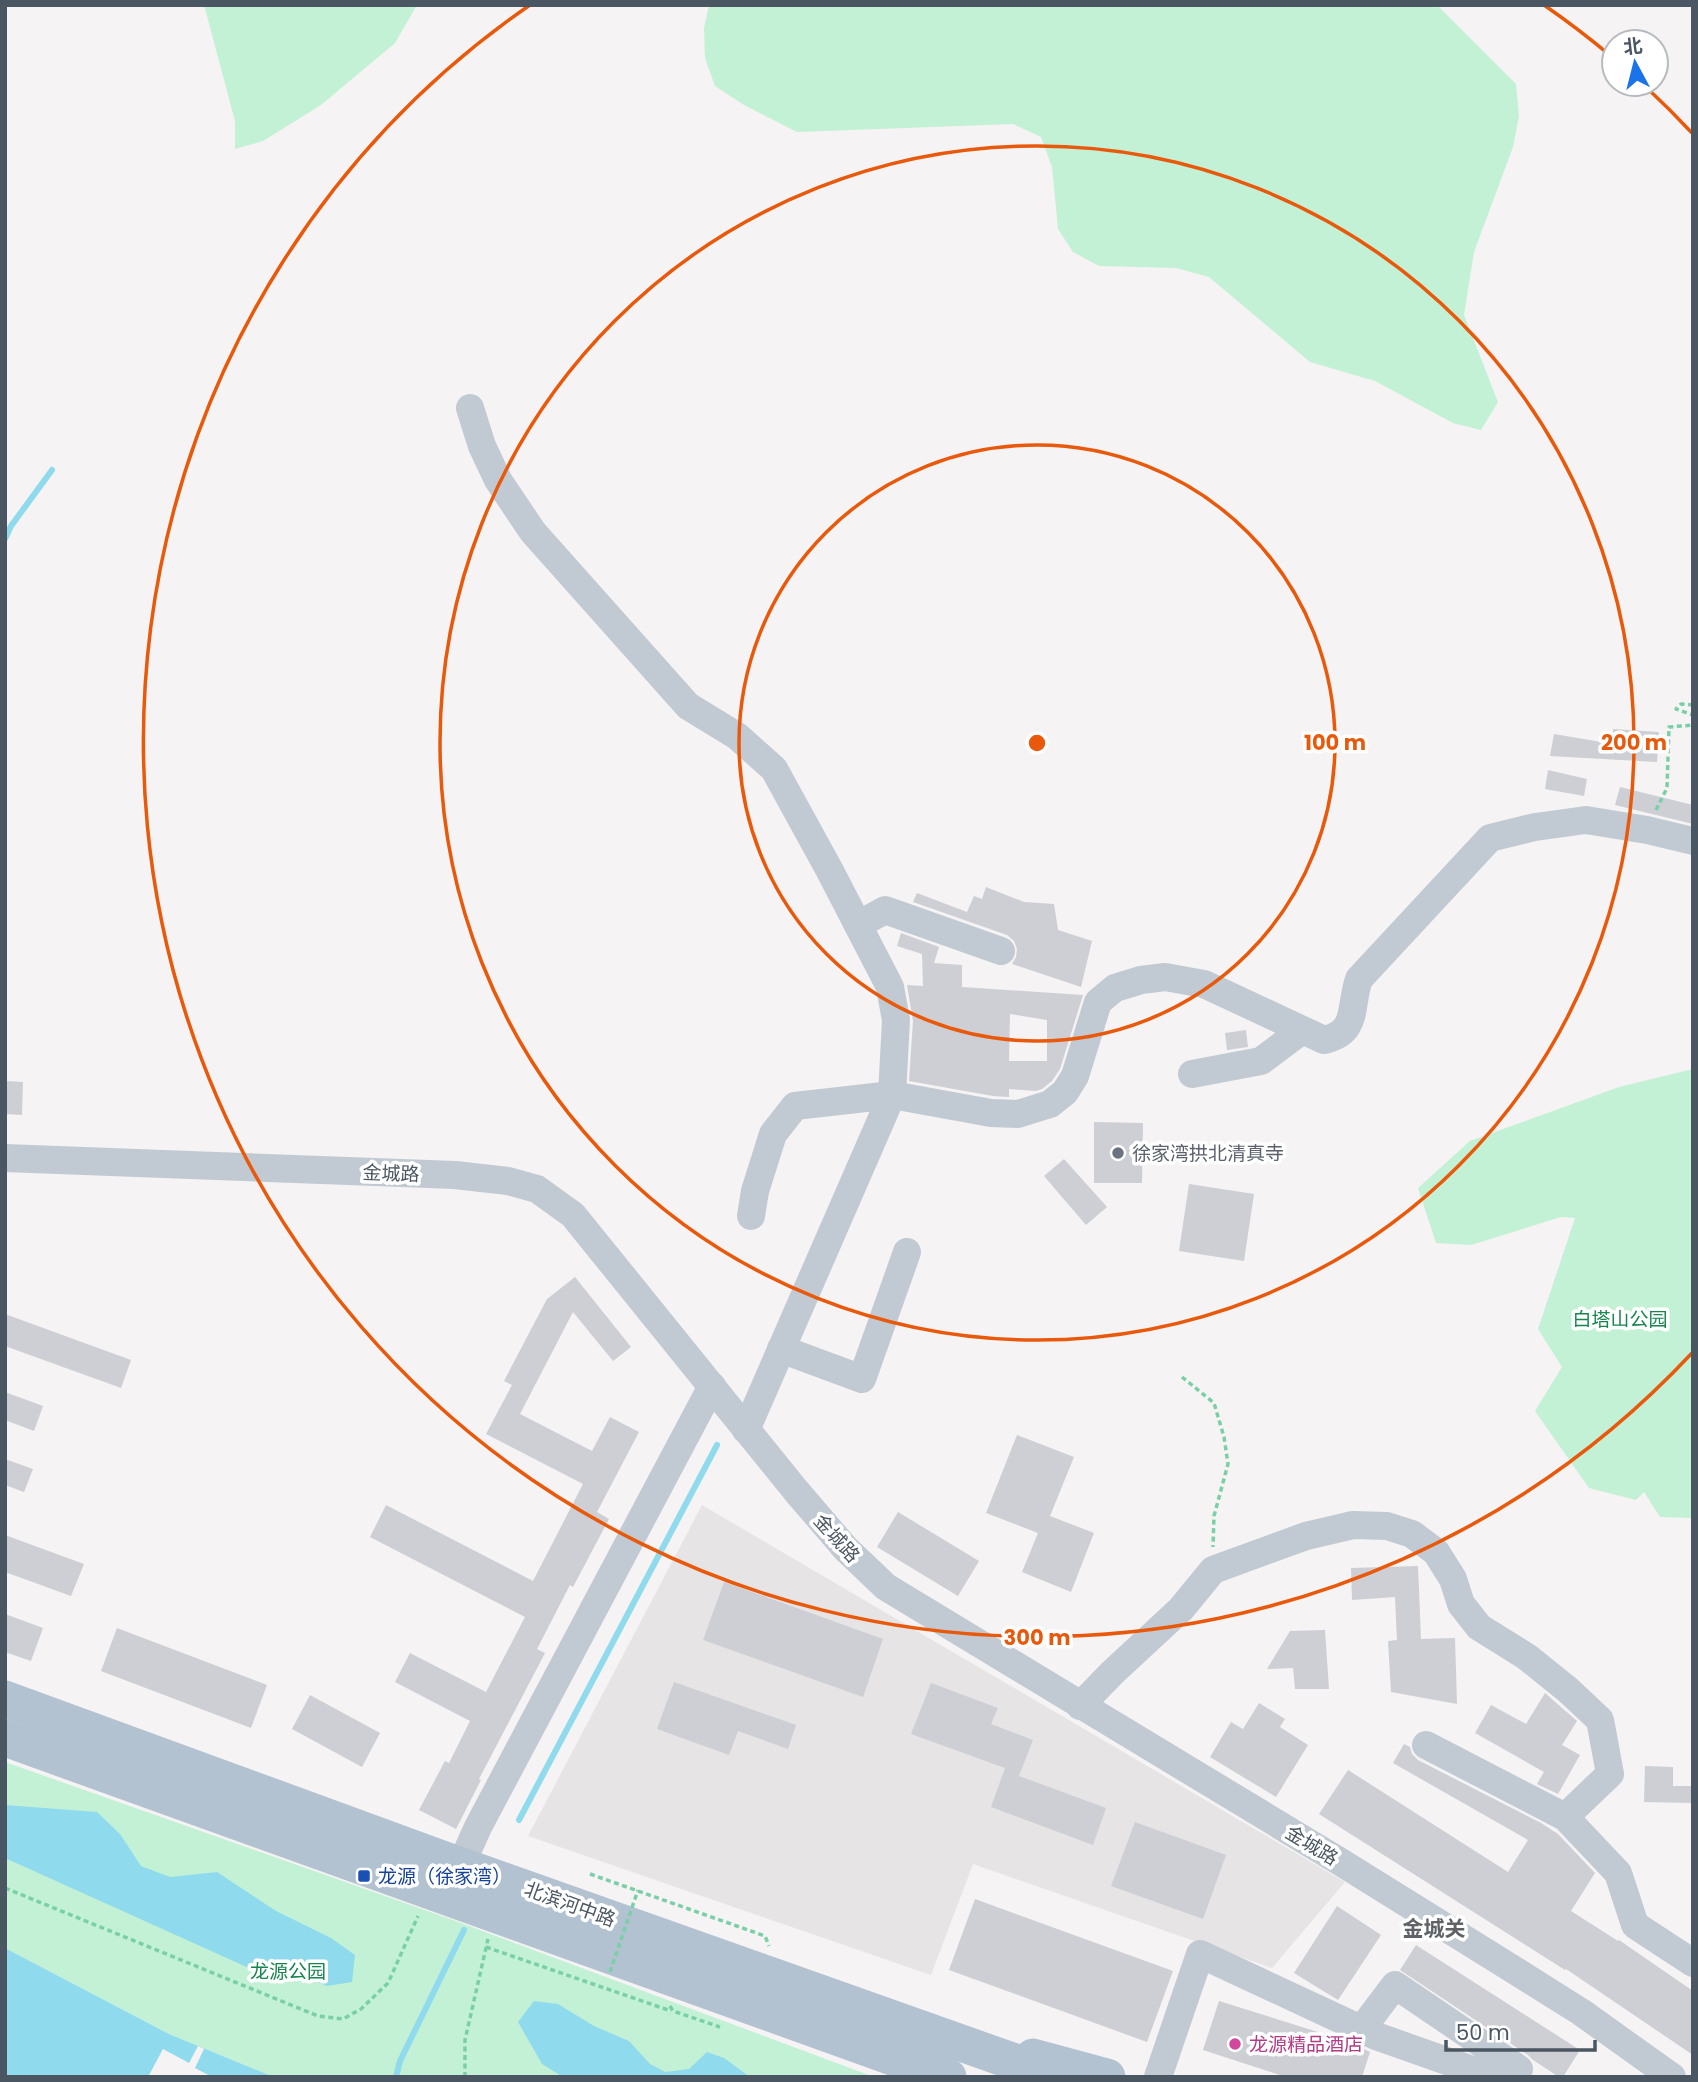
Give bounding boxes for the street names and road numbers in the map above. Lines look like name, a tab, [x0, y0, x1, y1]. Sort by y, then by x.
street label: 金城路	[362, 1159, 420, 1188]
street label: 金城路	[808, 1508, 866, 1569]
street label: 金城路	[1280, 1819, 1343, 1872]
street label: 北滨河中路	[521, 1876, 619, 1933]

